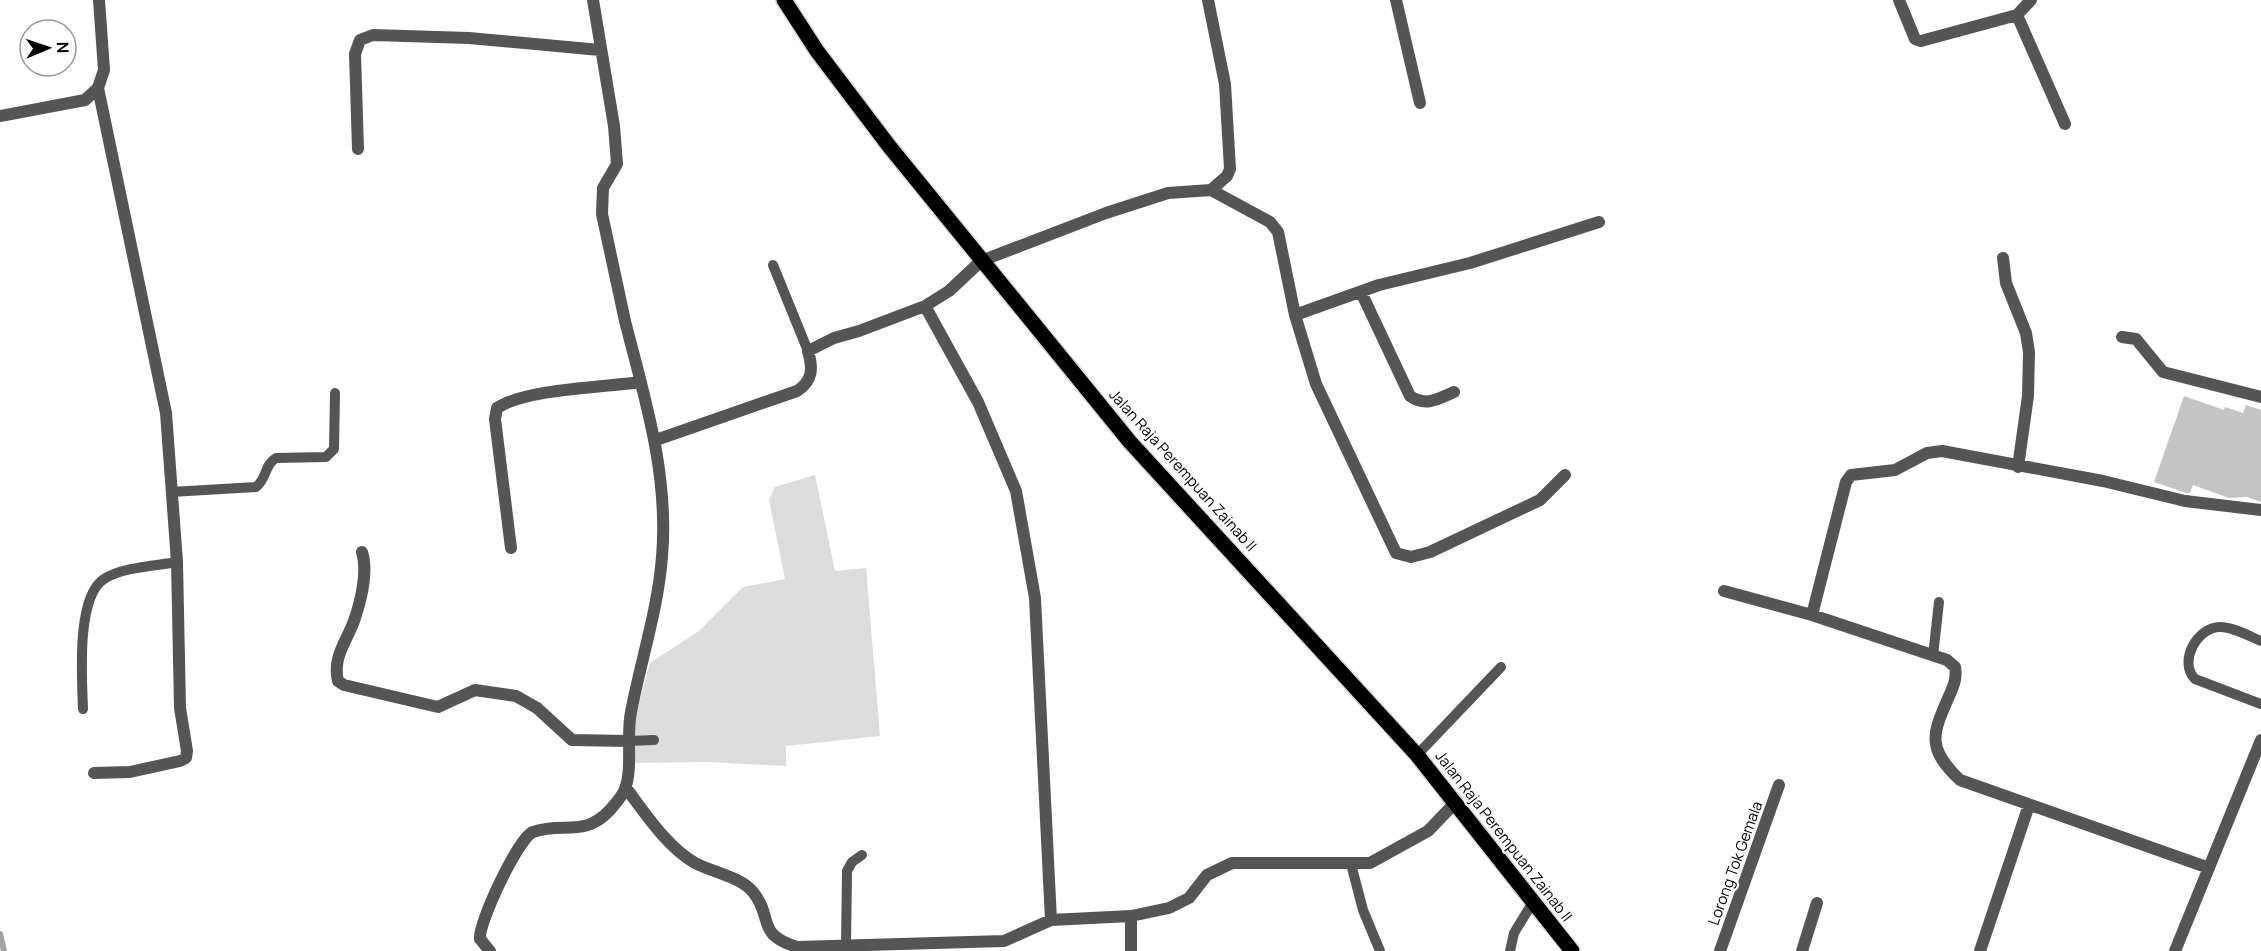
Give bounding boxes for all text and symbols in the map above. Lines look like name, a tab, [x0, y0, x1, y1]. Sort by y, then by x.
north arrow	[18, 18, 78, 78]
text: N	[52, 41, 74, 54]
street label: Jalan Raja Perempuan Zainab II	[1104, 384, 1262, 556]
street label: Jalan Raja Perempuan Zainab II	[1431, 746, 1577, 926]
street label: Lorong Tok Gemala	[1703, 798, 1767, 928]

